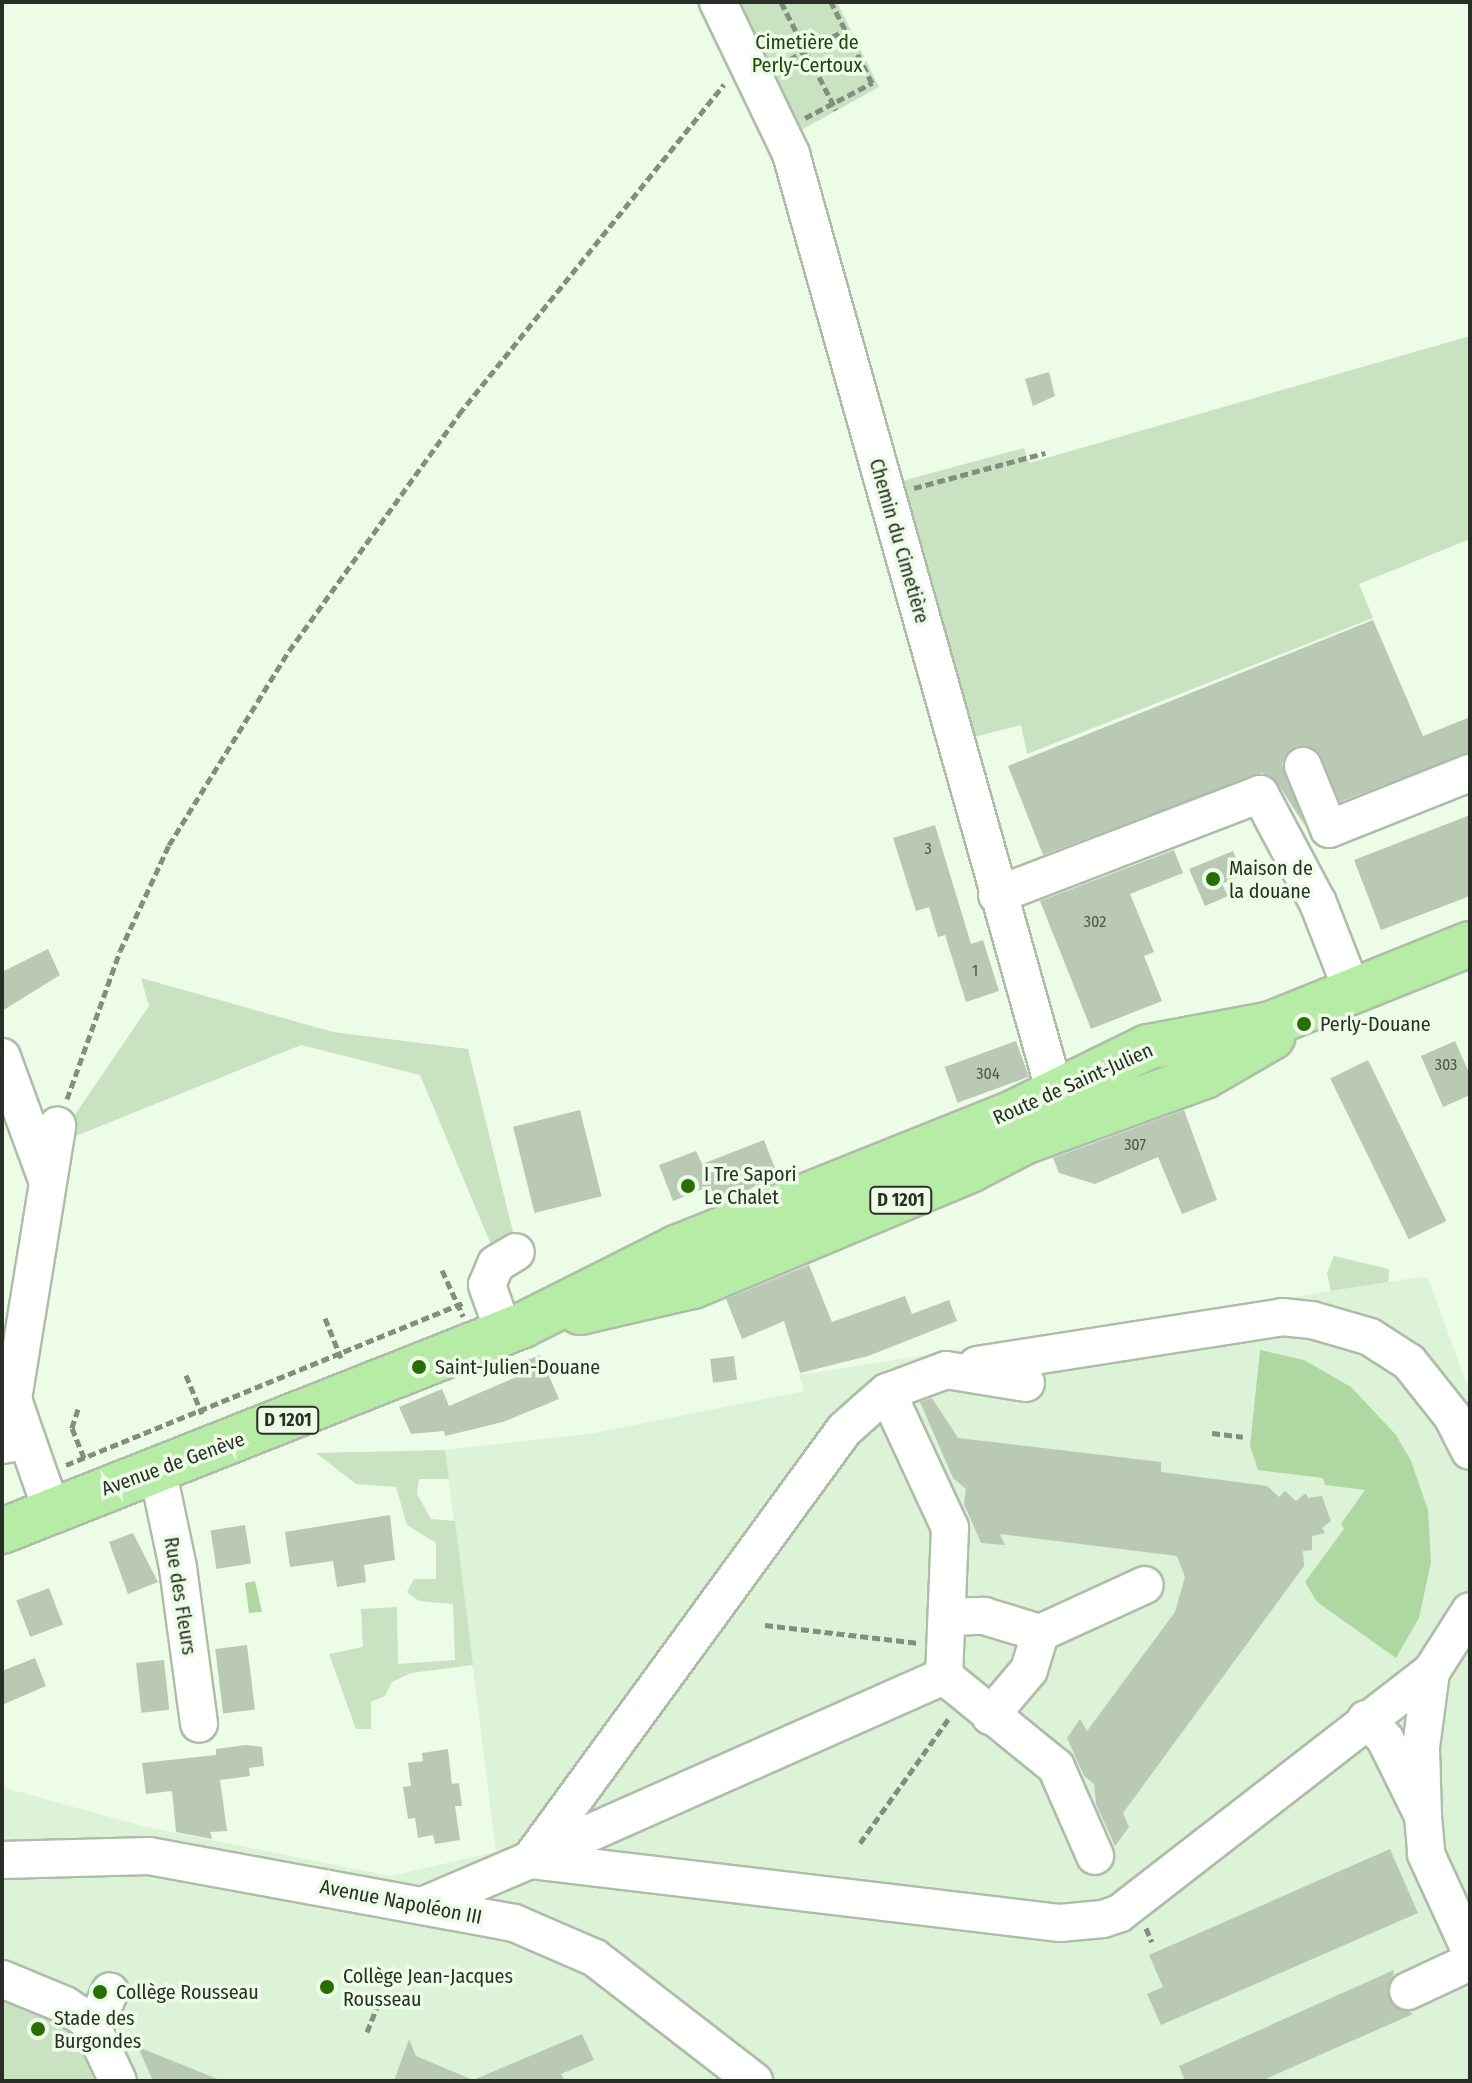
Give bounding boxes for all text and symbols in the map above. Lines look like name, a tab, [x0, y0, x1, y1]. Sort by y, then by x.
park label: Cimetière de Perly-Certoux	[752, 30, 862, 77]
street label: Chemin du Cimetière	[864, 456, 934, 626]
house number: 3	[924, 839, 932, 859]
place label: Maison de la douane	[1229, 856, 1313, 903]
marker: Maison de la douane	[1204, 870, 1222, 888]
house number: 302	[1084, 912, 1106, 932]
house number: 1	[972, 961, 978, 981]
place label: Perly-Douane	[1320, 1012, 1431, 1036]
marker: Perly-Douane	[1295, 1015, 1313, 1033]
street label: Route de Saint-Julien	[989, 1038, 1157, 1130]
house number: 303	[1435, 1055, 1457, 1075]
house number: 304	[976, 1064, 1000, 1084]
house number: 307	[1124, 1135, 1146, 1155]
place label: I Tre Sapori Le Chalet	[704, 1162, 796, 1209]
marker: I Tre Sapori Le Chalet	[679, 1177, 697, 1195]
road number: D 1201	[869, 1186, 933, 1214]
place label: Saint-Julien-Douane	[435, 1355, 600, 1379]
marker: Saint-Julien-Douane	[410, 1358, 428, 1376]
road number: D 1201	[256, 1406, 320, 1434]
street label: Avenue de Genève	[98, 1427, 248, 1501]
street label: Rue des Fleurs	[159, 1535, 201, 1657]
street label: Avenue Napoléon III	[318, 1875, 484, 1929]
place label: Collège Jean-Jacques Rousseau	[343, 1964, 513, 2011]
marker: Collège Jean-Jacques Rousseau	[318, 1978, 336, 1996]
place label: Collège Rousseau	[116, 1980, 259, 2004]
marker: Collège Rousseau	[91, 1983, 109, 2001]
place label: Stade des Burgondes	[54, 2006, 141, 2053]
marker: Stade des Burgondes	[29, 2020, 47, 2038]

